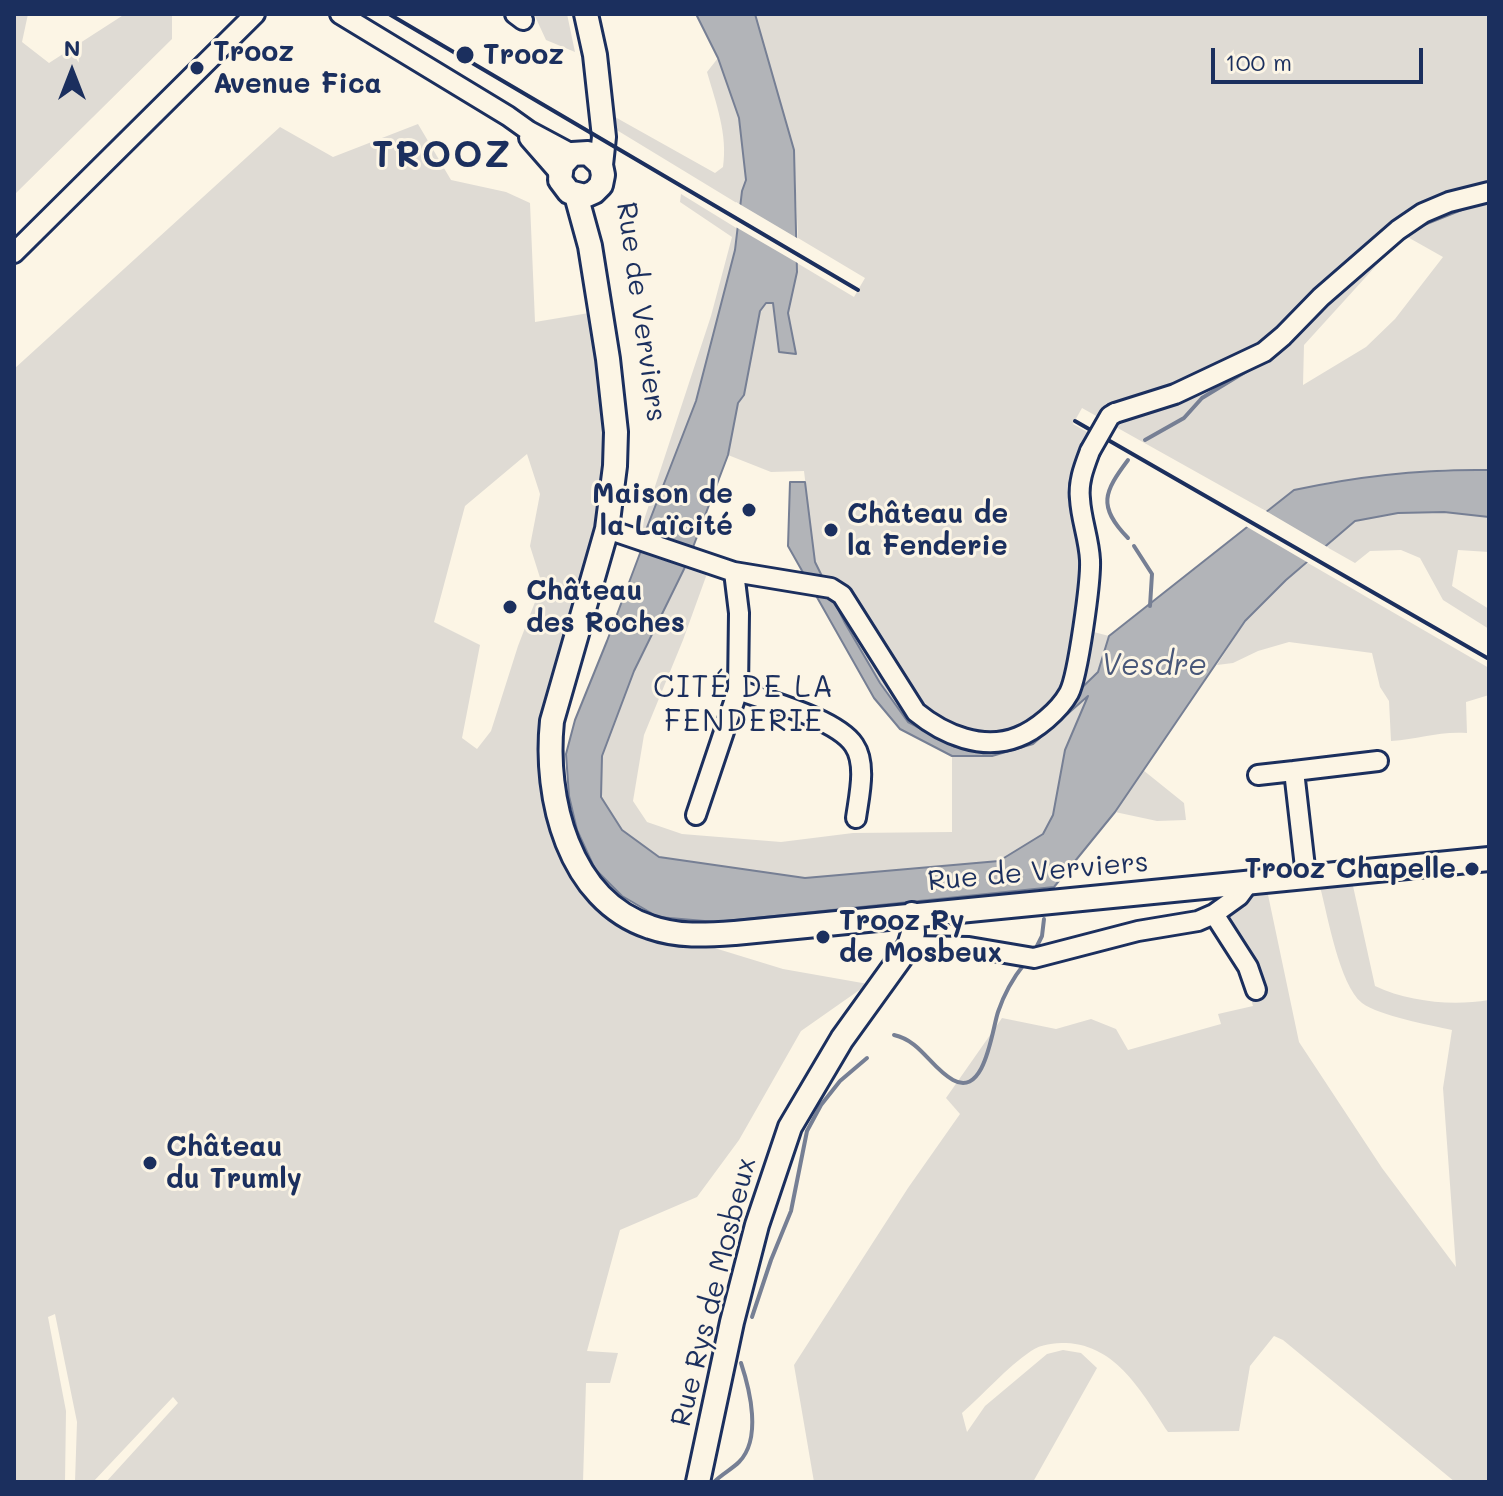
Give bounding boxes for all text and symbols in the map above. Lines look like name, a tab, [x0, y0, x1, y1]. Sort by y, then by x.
north arrow	[32, 32, 112, 112]
scale bar	[1215, 32, 1427, 82]
text: N	[64, 33, 80, 62]
place label: Trooz Avenue Fica	[213, 35, 382, 101]
place label: Trooz	[483, 38, 564, 72]
marker: Trooz	[454, 44, 476, 66]
text: 100 m	[1225, 46, 1292, 77]
marker: Trooz Avenue Fica	[188, 59, 206, 77]
district label: TROOZ	[372, 134, 512, 178]
street label: Rue de Verviers	[609, 200, 673, 424]
place label: Maison de la Laïcité	[592, 477, 733, 543]
place label: Château de la Fenderie	[847, 497, 1008, 563]
marker: Maison de la Laïcité	[740, 501, 758, 519]
marker: Château de la Fenderie	[822, 521, 840, 539]
place label: Château des Roches	[526, 574, 685, 640]
marker: Château des Roches	[501, 598, 519, 616]
water label: Vesdre	[1101, 648, 1207, 684]
district label: CITÉ DE LA FENDERIE	[653, 670, 835, 740]
street label: Rue de Verviers	[926, 846, 1150, 898]
place label: Trooz Chapelle	[1245, 852, 1456, 886]
marker: Trooz Chapelle	[1463, 860, 1481, 878]
place label: Trooz Ry de Mosbeux	[839, 904, 1003, 970]
marker: Trooz Ry de Mosbeux	[814, 928, 832, 946]
place label: Château du Trumly	[166, 1130, 302, 1196]
marker: Château du Trumly	[141, 1154, 159, 1172]
street label: Rue Rys de Mosbeux	[664, 1154, 764, 1430]

